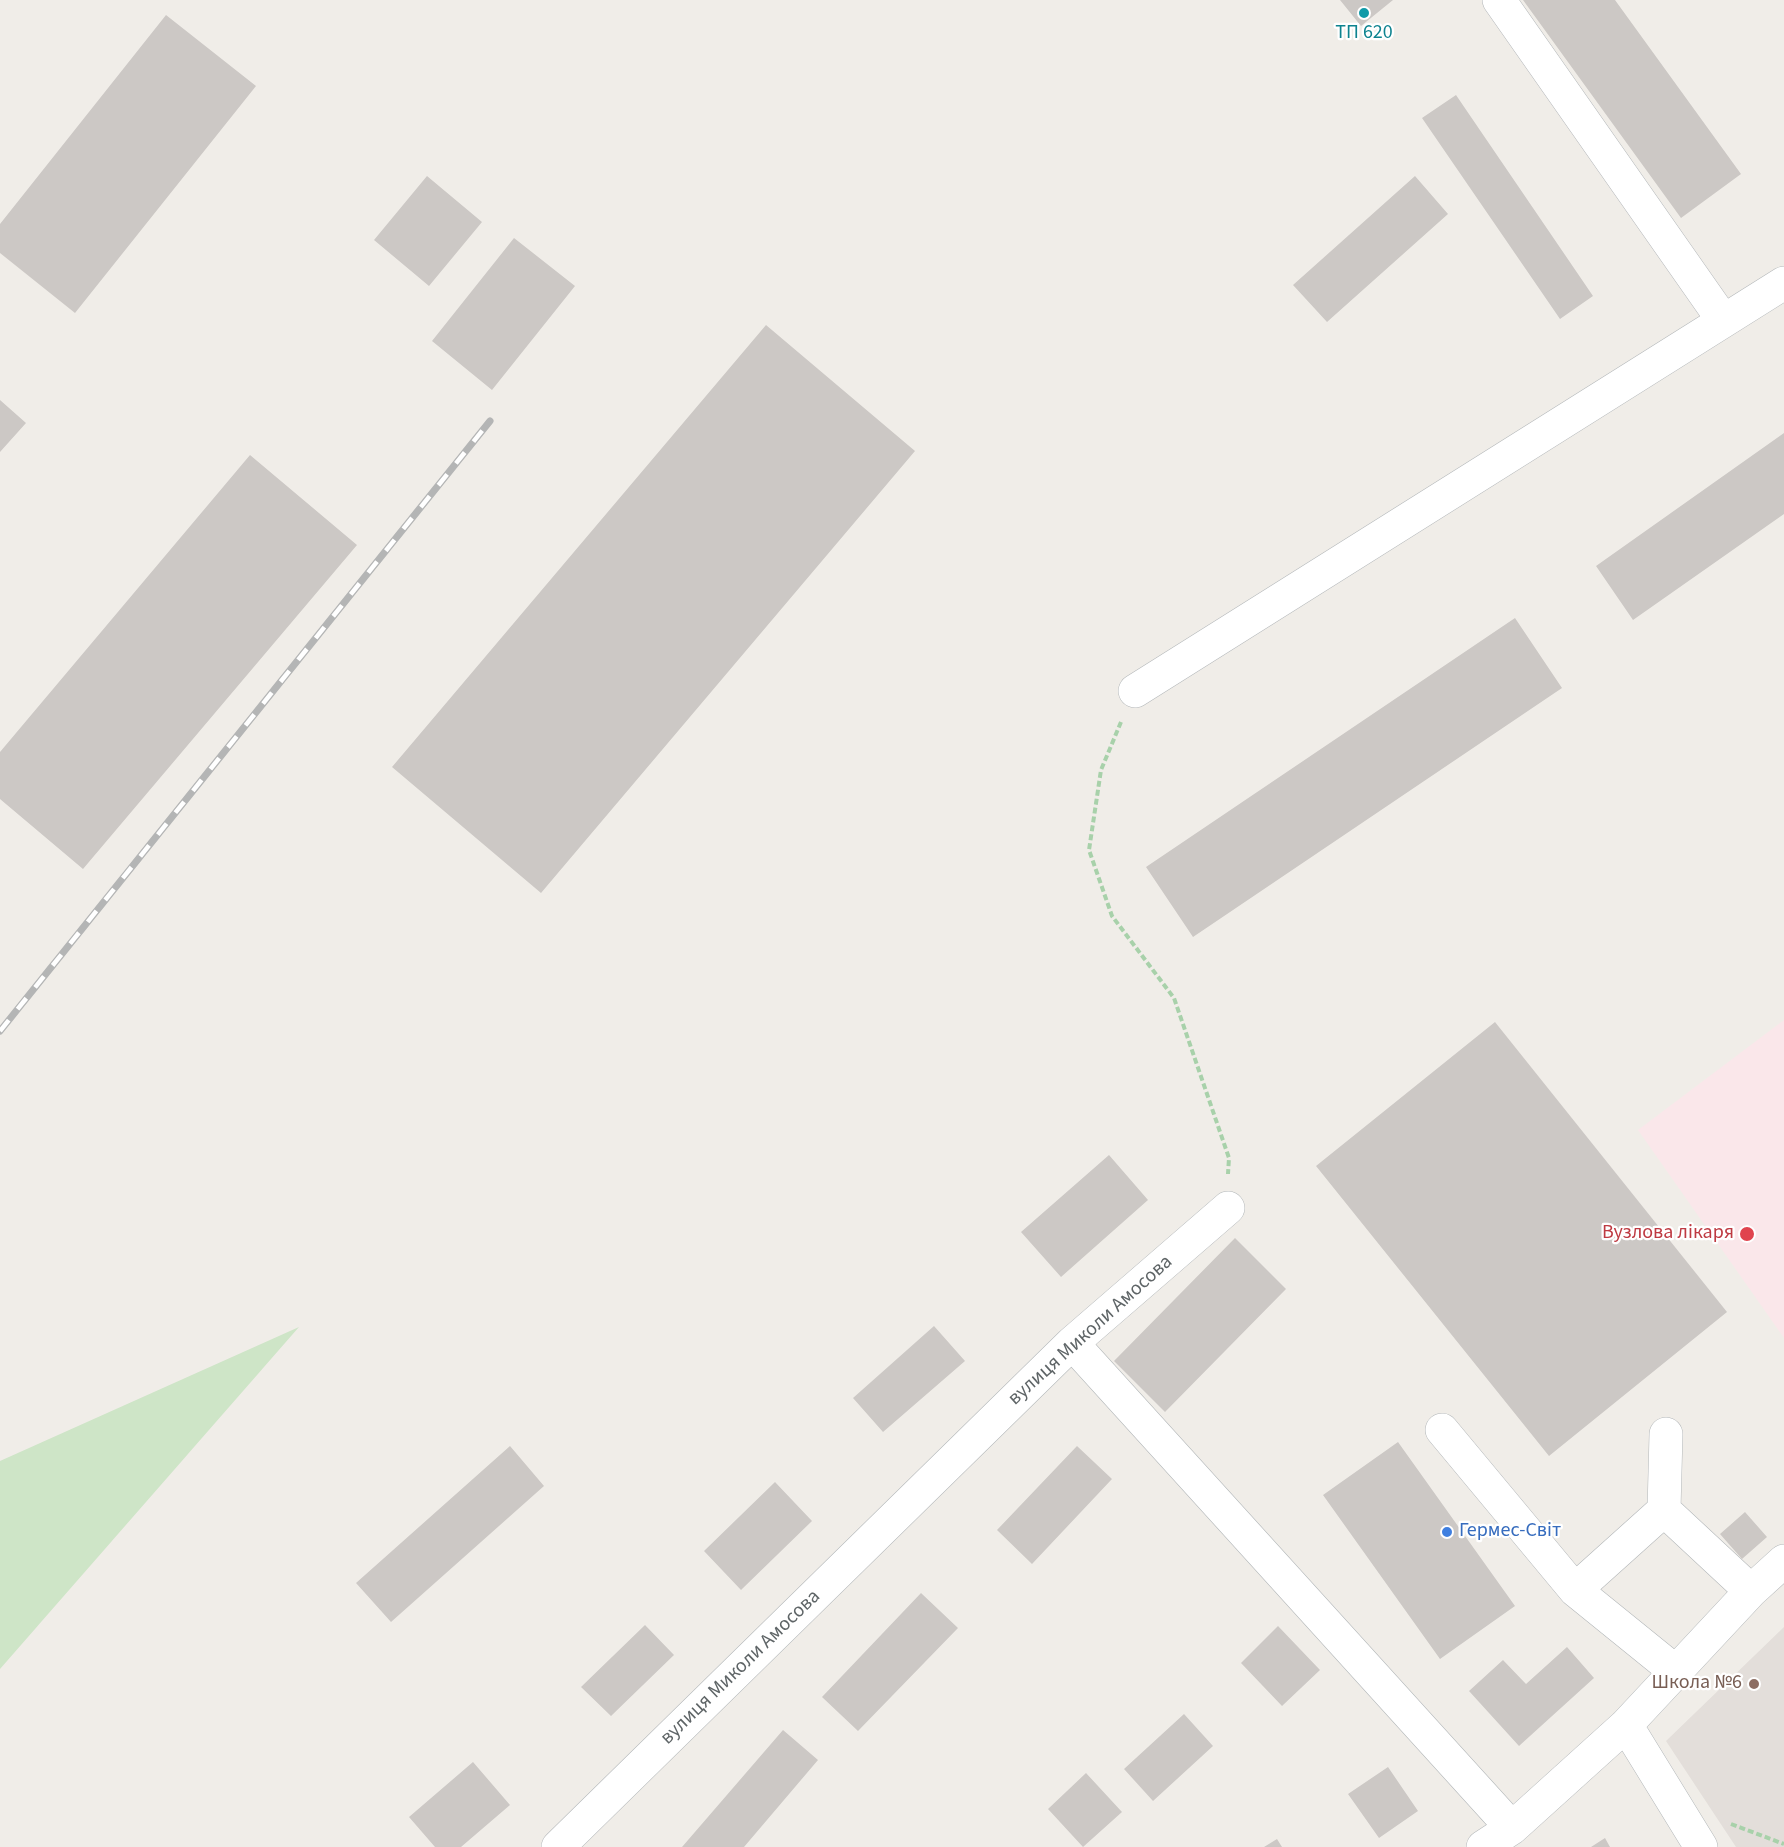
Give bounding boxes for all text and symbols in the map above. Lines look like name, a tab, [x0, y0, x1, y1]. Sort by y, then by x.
marker: ТП 620	[1357, 6, 1371, 20]
place label: ТП 620	[1335, 22, 1393, 46]
place label: Вузлова лікаря	[1602, 1222, 1734, 1246]
marker: Вузлова лікаря	[1738, 1225, 1756, 1243]
street label: вулиця Миколи Амосова	[1004, 1251, 1178, 1411]
place label: Гермес-Світ	[1459, 1520, 1561, 1544]
marker: Гермес-Світ	[1440, 1525, 1454, 1539]
street label: вулиця Миколи Амосова	[656, 1585, 826, 1751]
place label: Школа №6	[1652, 1672, 1742, 1696]
marker: Школа №6	[1747, 1677, 1761, 1691]

